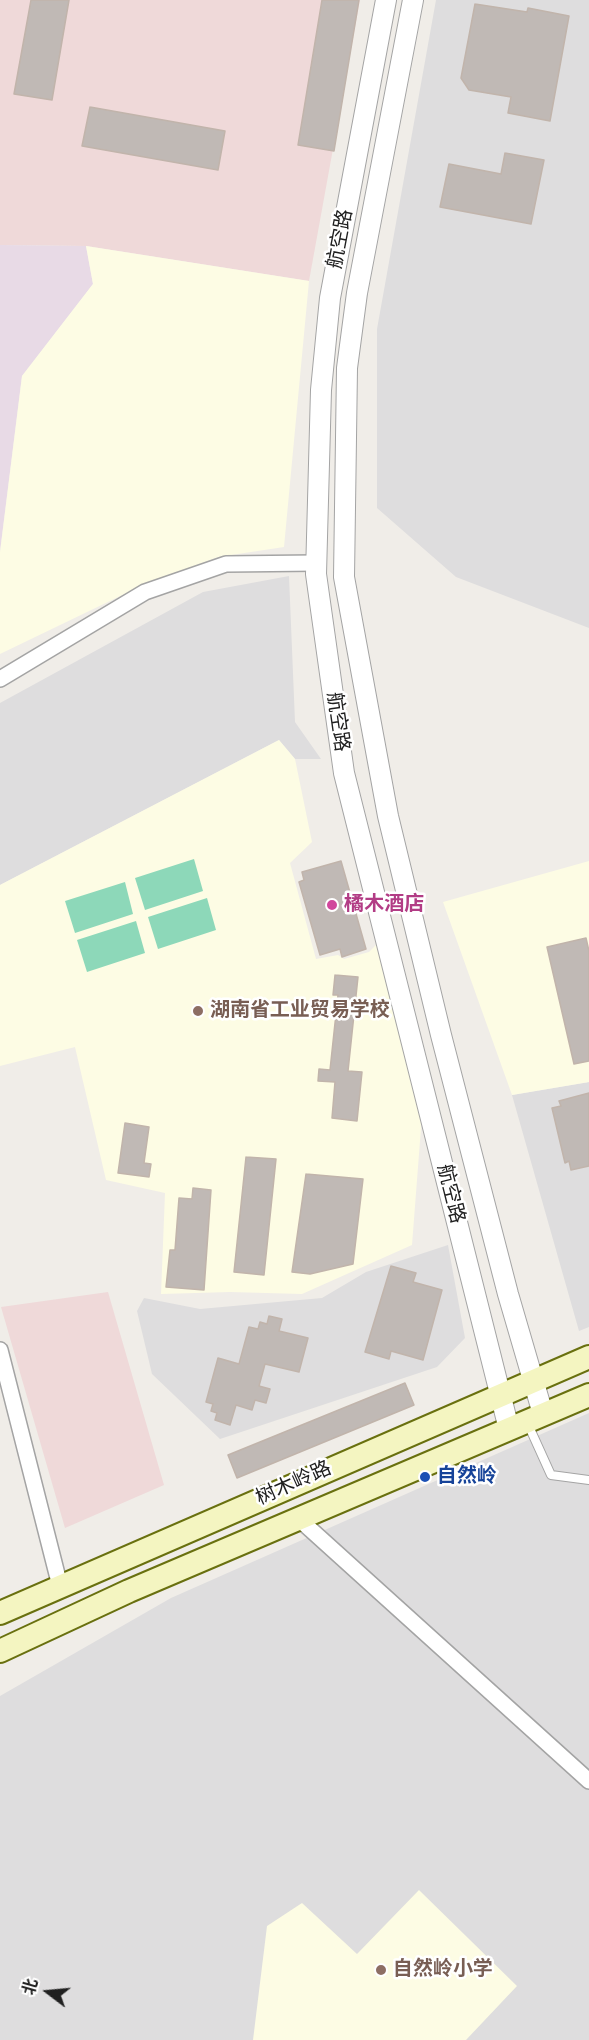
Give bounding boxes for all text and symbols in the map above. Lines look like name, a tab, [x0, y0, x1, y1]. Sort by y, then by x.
street label: 航空路	[323, 207, 359, 271]
street label: 航空路	[321, 691, 353, 753]
place label: 橘木酒店	[344, 893, 424, 917]
marker: 橘木酒店	[325, 898, 339, 912]
place label: 湖南省工业贸易学校	[210, 999, 390, 1023]
marker: 湖南省工业贸易学校	[191, 1004, 205, 1018]
street label: 航空路	[431, 1162, 469, 1226]
street label: 树木岭路	[253, 1457, 335, 1511]
place label: 自然岭	[437, 1465, 497, 1489]
marker: 自然岭	[418, 1470, 432, 1484]
place label: 自然岭小学	[393, 1958, 493, 1982]
north arrow	[18, 1962, 78, 2022]
marker: 自然岭小学	[374, 1963, 388, 1977]
text: 北	[17, 1976, 43, 1998]

